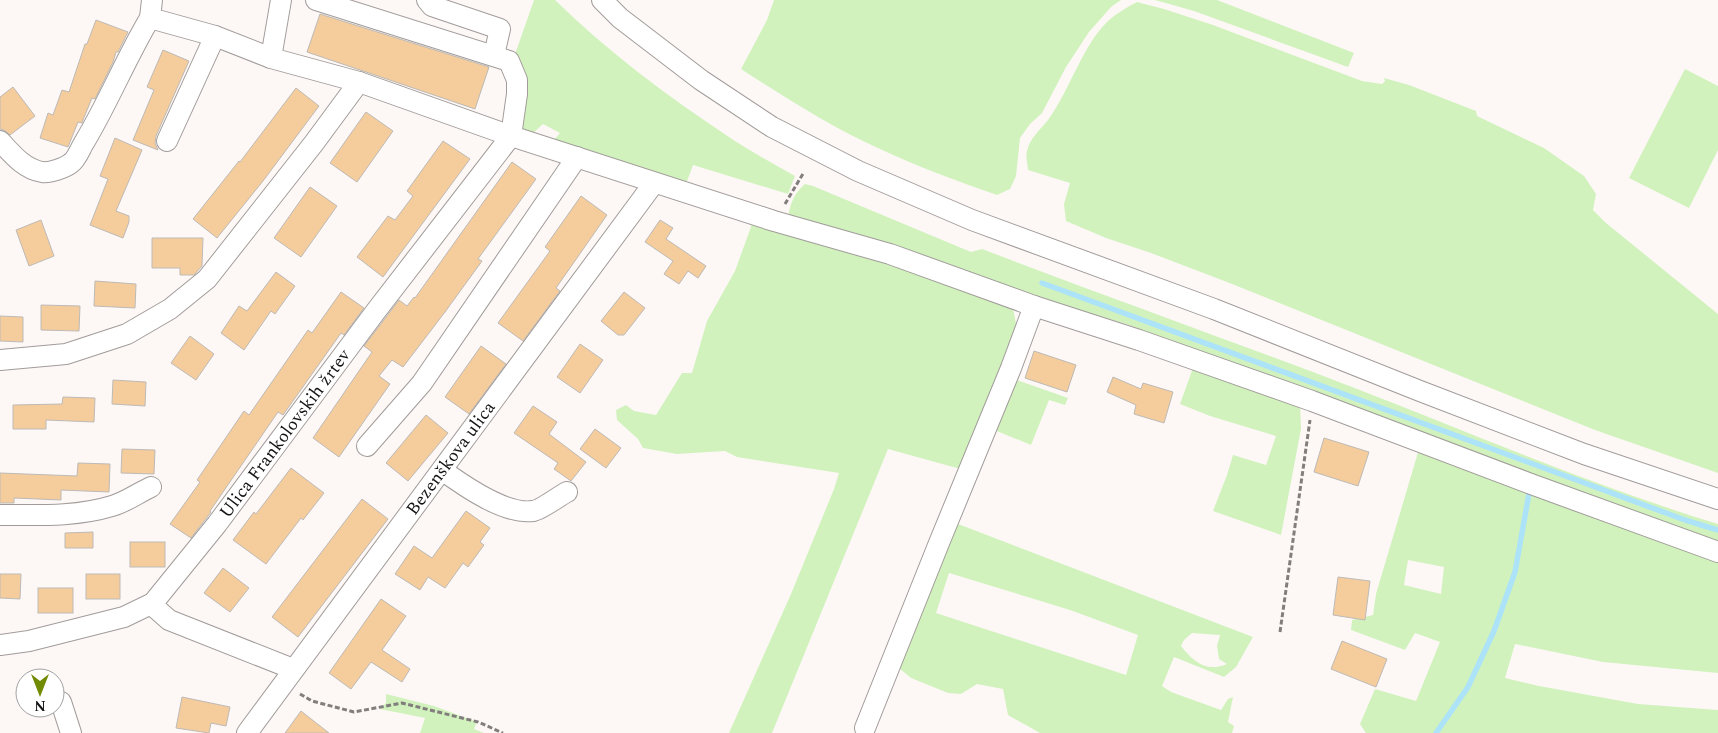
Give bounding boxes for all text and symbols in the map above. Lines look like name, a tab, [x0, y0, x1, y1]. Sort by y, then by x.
street label: Ulica Frankolovskih žrtev	[213, 342, 358, 524]
street label: Bezenškova ulica	[400, 396, 502, 521]
north arrow	[15, 668, 65, 718]
text: N	[34, 695, 46, 716]

